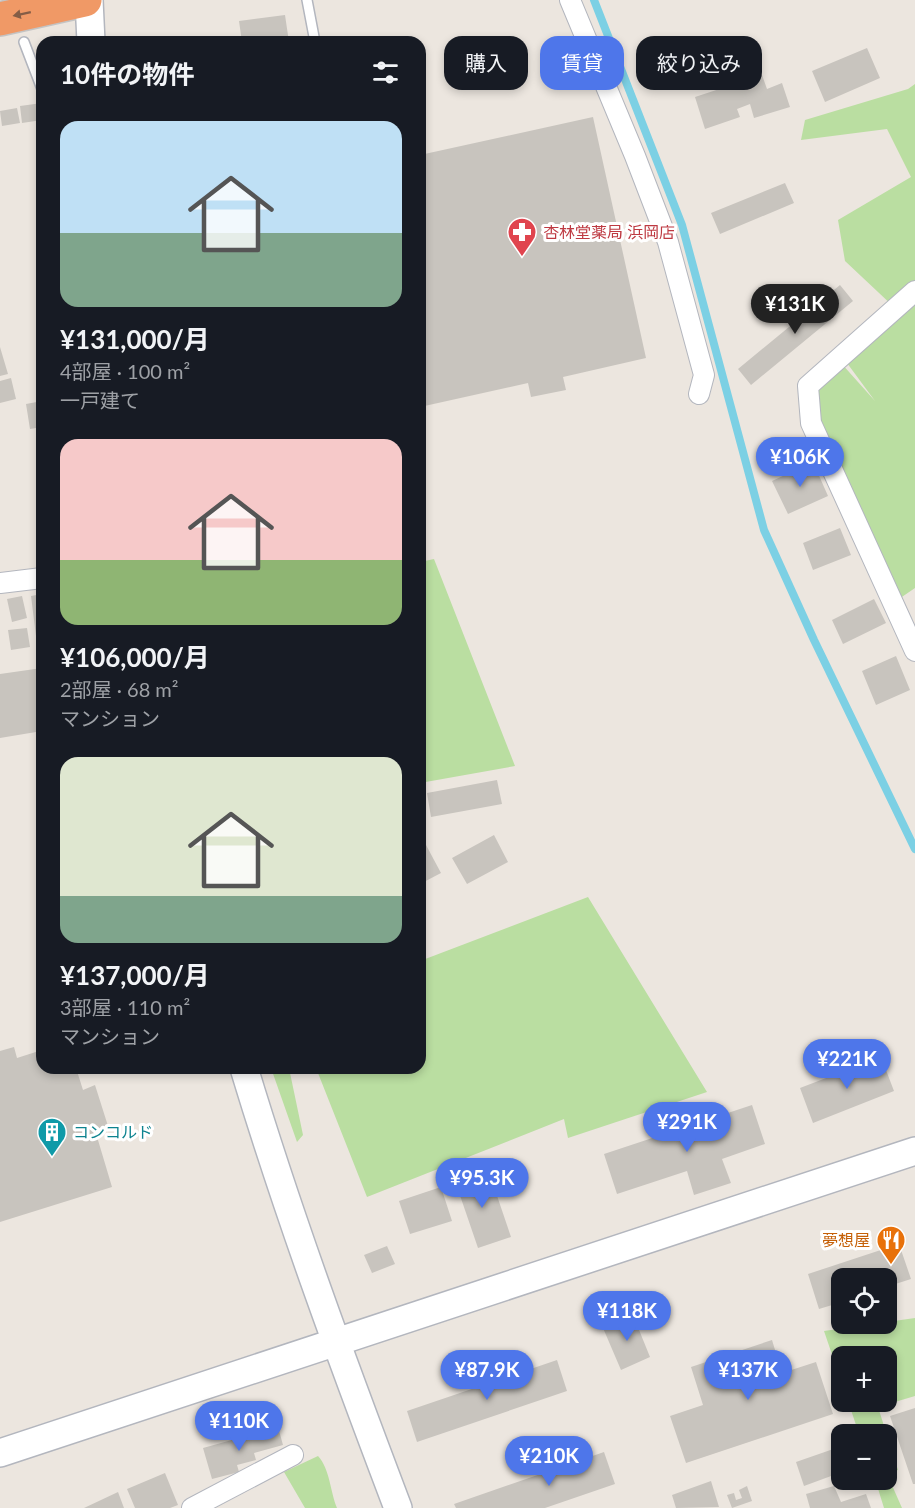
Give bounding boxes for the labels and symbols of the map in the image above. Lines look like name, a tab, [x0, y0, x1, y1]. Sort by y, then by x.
one-way arrow	[12, 10, 31, 19]
pharmacy icon: 杏林堂薬局 浜岡店	[506, 216, 538, 258]
place label: 杏林堂薬局 浜岡店	[543, 222, 675, 241]
pin: ¥131K	[753, 284, 837, 335]
pin: ¥106K	[758, 437, 842, 488]
pin: ¥221K	[805, 1039, 889, 1090]
pin: ¥291K	[645, 1102, 729, 1153]
building icon: コンコルド	[36, 1116, 68, 1158]
place label: コンコルド	[73, 1122, 153, 1141]
pin: ¥95.3K	[433, 1158, 531, 1209]
restaurant icon: 夢想屋	[875, 1224, 907, 1266]
place label: 夢想屋	[822, 1230, 870, 1249]
pin: ¥118K	[585, 1291, 669, 1342]
pin: ¥87.9K	[438, 1350, 536, 1401]
pin: ¥137K	[706, 1350, 790, 1401]
pin: ¥110K	[197, 1401, 281, 1452]
pin: ¥210K	[507, 1436, 591, 1487]

